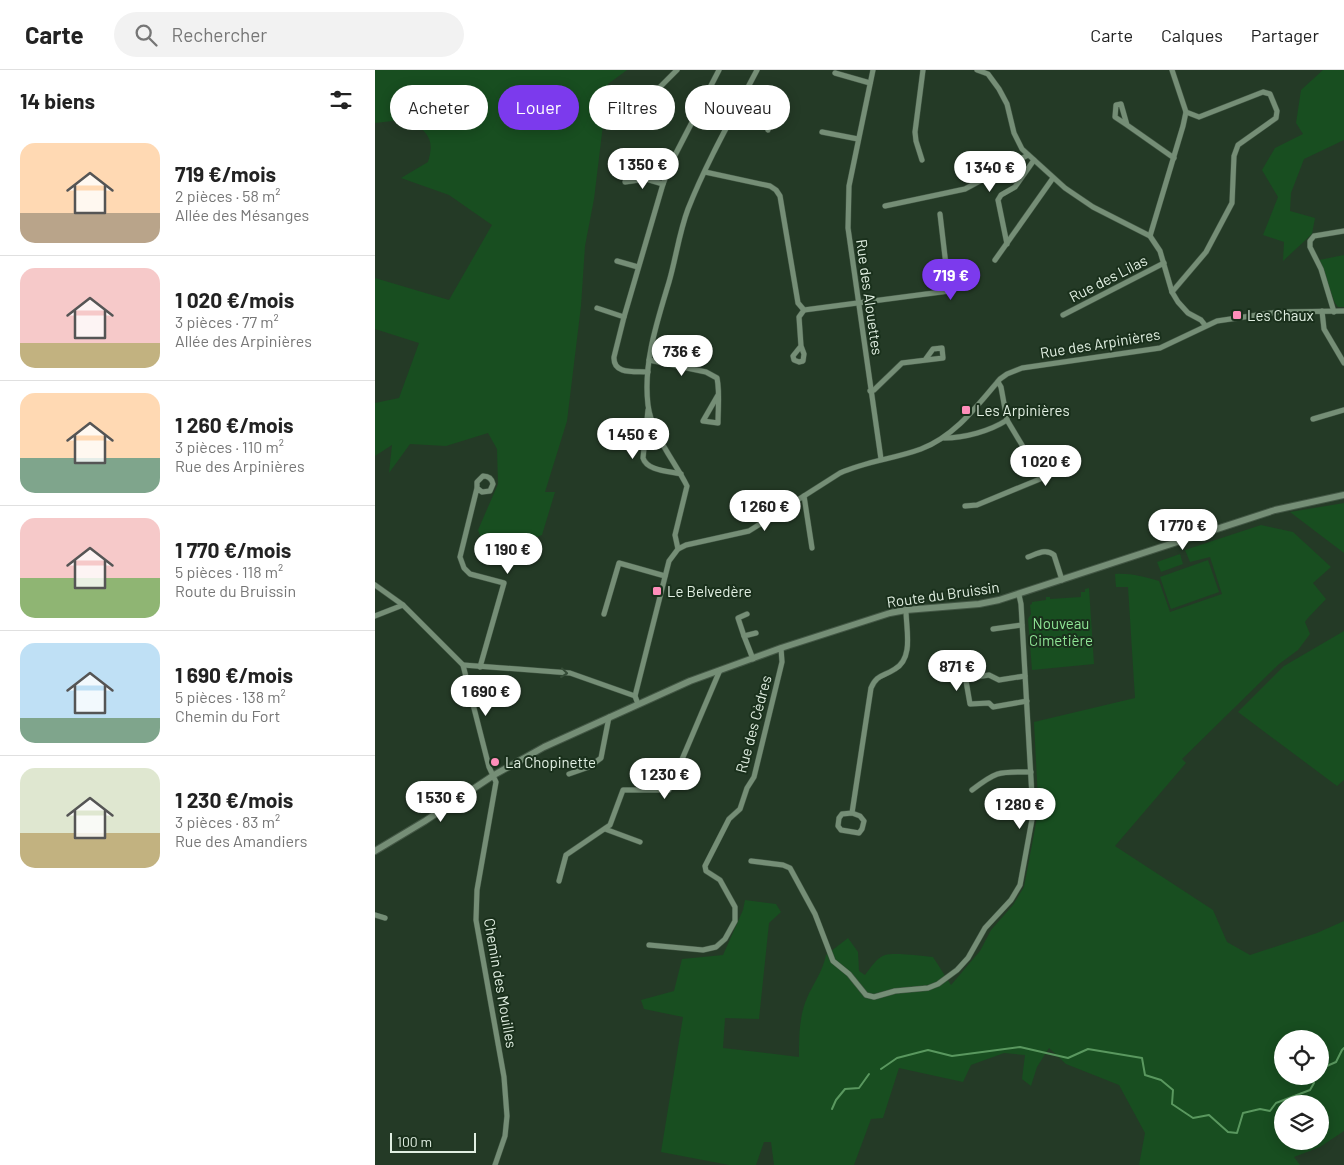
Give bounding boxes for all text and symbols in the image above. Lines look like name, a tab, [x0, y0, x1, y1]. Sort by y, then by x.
search box	[114, 12, 464, 57]
text: Carte	[25, 20, 84, 49]
icon: search	[132, 21, 160, 49]
text: Rechercher	[172, 23, 267, 46]
text: Carte	[1090, 24, 1133, 46]
text: Calques	[1161, 24, 1223, 46]
text: Partager	[1251, 24, 1319, 46]
chip: Acheter	[390, 85, 488, 130]
chip: Louer	[498, 85, 579, 130]
chip: Filtres	[589, 85, 675, 130]
chip: Nouveau	[685, 85, 790, 130]
icon: filters	[327, 86, 355, 114]
text: 14 biens	[20, 88, 95, 113]
pin: 1 350 €	[597, 148, 689, 190]
pin: 1 340 €	[944, 150, 1036, 193]
text: 1 350 €	[619, 154, 667, 173]
text: 1 340 €	[965, 157, 1015, 176]
text: 719 €/mois	[175, 161, 276, 186]
icon: home	[60, 163, 120, 223]
text: 2 pièces · 58 m²	[175, 186, 281, 205]
text: Allée des Mésanges	[175, 205, 309, 224]
street label: Rue des Alouettes	[853, 238, 887, 356]
street label: Rue des Lilas	[1066, 251, 1150, 305]
pin: 719 €	[916, 258, 986, 301]
text: 719 €	[933, 265, 969, 284]
text: 1 020 €/mois	[175, 287, 294, 312]
icon: home	[60, 288, 120, 348]
place label: Les Chaux	[1247, 306, 1314, 324]
marker: Les Chaux	[1231, 309, 1243, 321]
text: 3 pièces · 77 m²	[175, 312, 279, 331]
street label: Rue des Arpinières	[1039, 325, 1161, 361]
text: Allée des Arpinières	[175, 331, 312, 350]
pin: 736 €	[647, 334, 717, 377]
text: 736 €	[663, 341, 701, 360]
place label: Les Arpinières	[976, 401, 1070, 419]
marker: Les Arpinières	[960, 404, 972, 416]
text: 1 260 €/mois	[175, 412, 294, 437]
icon: home	[60, 413, 120, 473]
pin: 1 450 €	[587, 418, 679, 460]
text: 1 450 €	[608, 424, 658, 443]
text: 3 pièces · 110 m²	[175, 437, 284, 456]
pin: 1 020 €	[1000, 444, 1092, 487]
text: 1 020 €	[1021, 451, 1071, 470]
text: Rue des Arpinières	[175, 456, 305, 475]
pin: 1 260 €	[719, 490, 811, 532]
text: 1 260 €	[741, 496, 789, 515]
pin: 1 770 €	[1137, 508, 1229, 551]
text: 1 770 €	[1159, 515, 1207, 534]
pin: 1 190 €	[462, 532, 554, 575]
text: 1 770 €/mois	[175, 537, 291, 562]
icon: home	[60, 538, 120, 598]
text: 1 190 €	[485, 539, 531, 558]
text: 5 pièces · 118 m²	[175, 562, 283, 581]
street label: Route du Bruissin	[885, 577, 1001, 611]
text: Route du Bruissin	[175, 581, 296, 600]
place label: Le Belvedère	[667, 582, 752, 600]
marker: Le Belvedère	[651, 585, 663, 597]
park label: Nouveau Cimetière	[1029, 614, 1093, 649]
pin: 871 €	[922, 650, 992, 692]
text: 871 €	[939, 656, 975, 675]
text: 1 690 €/mois	[175, 662, 293, 687]
icon: home	[60, 663, 120, 723]
one-way arrow	[560, 667, 568, 678]
street label: Rue des Cèdres	[731, 673, 775, 775]
pin: 1 690 €	[440, 674, 532, 717]
text: 1 690 €	[462, 681, 510, 700]
text: 5 pièces · 138 m²	[175, 687, 286, 706]
text: Chemin du Fort	[175, 706, 280, 725]
place label: La Chopinette	[505, 753, 596, 771]
marker: La Chopinette	[489, 756, 501, 768]
pin: 1 230 €	[619, 758, 711, 800]
text: 1 230 €	[641, 764, 689, 783]
pin: 1 530 €	[395, 780, 487, 823]
text: 1 230 €/mois	[175, 787, 293, 812]
text: 1 530 €	[417, 787, 465, 806]
icon: home	[60, 788, 120, 848]
pin: 1 280 €	[974, 788, 1066, 830]
text: 1 280 €	[996, 794, 1044, 813]
text: 3 pièces · 83 m²	[175, 812, 280, 831]
text: Rue des Amandiers	[175, 831, 308, 850]
street label: Chemin des Mouilles	[481, 917, 521, 1049]
map controls	[1274, 1030, 1329, 1150]
button: locate	[1274, 1030, 1329, 1085]
button: layers	[1274, 1095, 1329, 1150]
scale bar	[390, 1130, 476, 1153]
text: 100 m	[397, 1133, 432, 1150]

